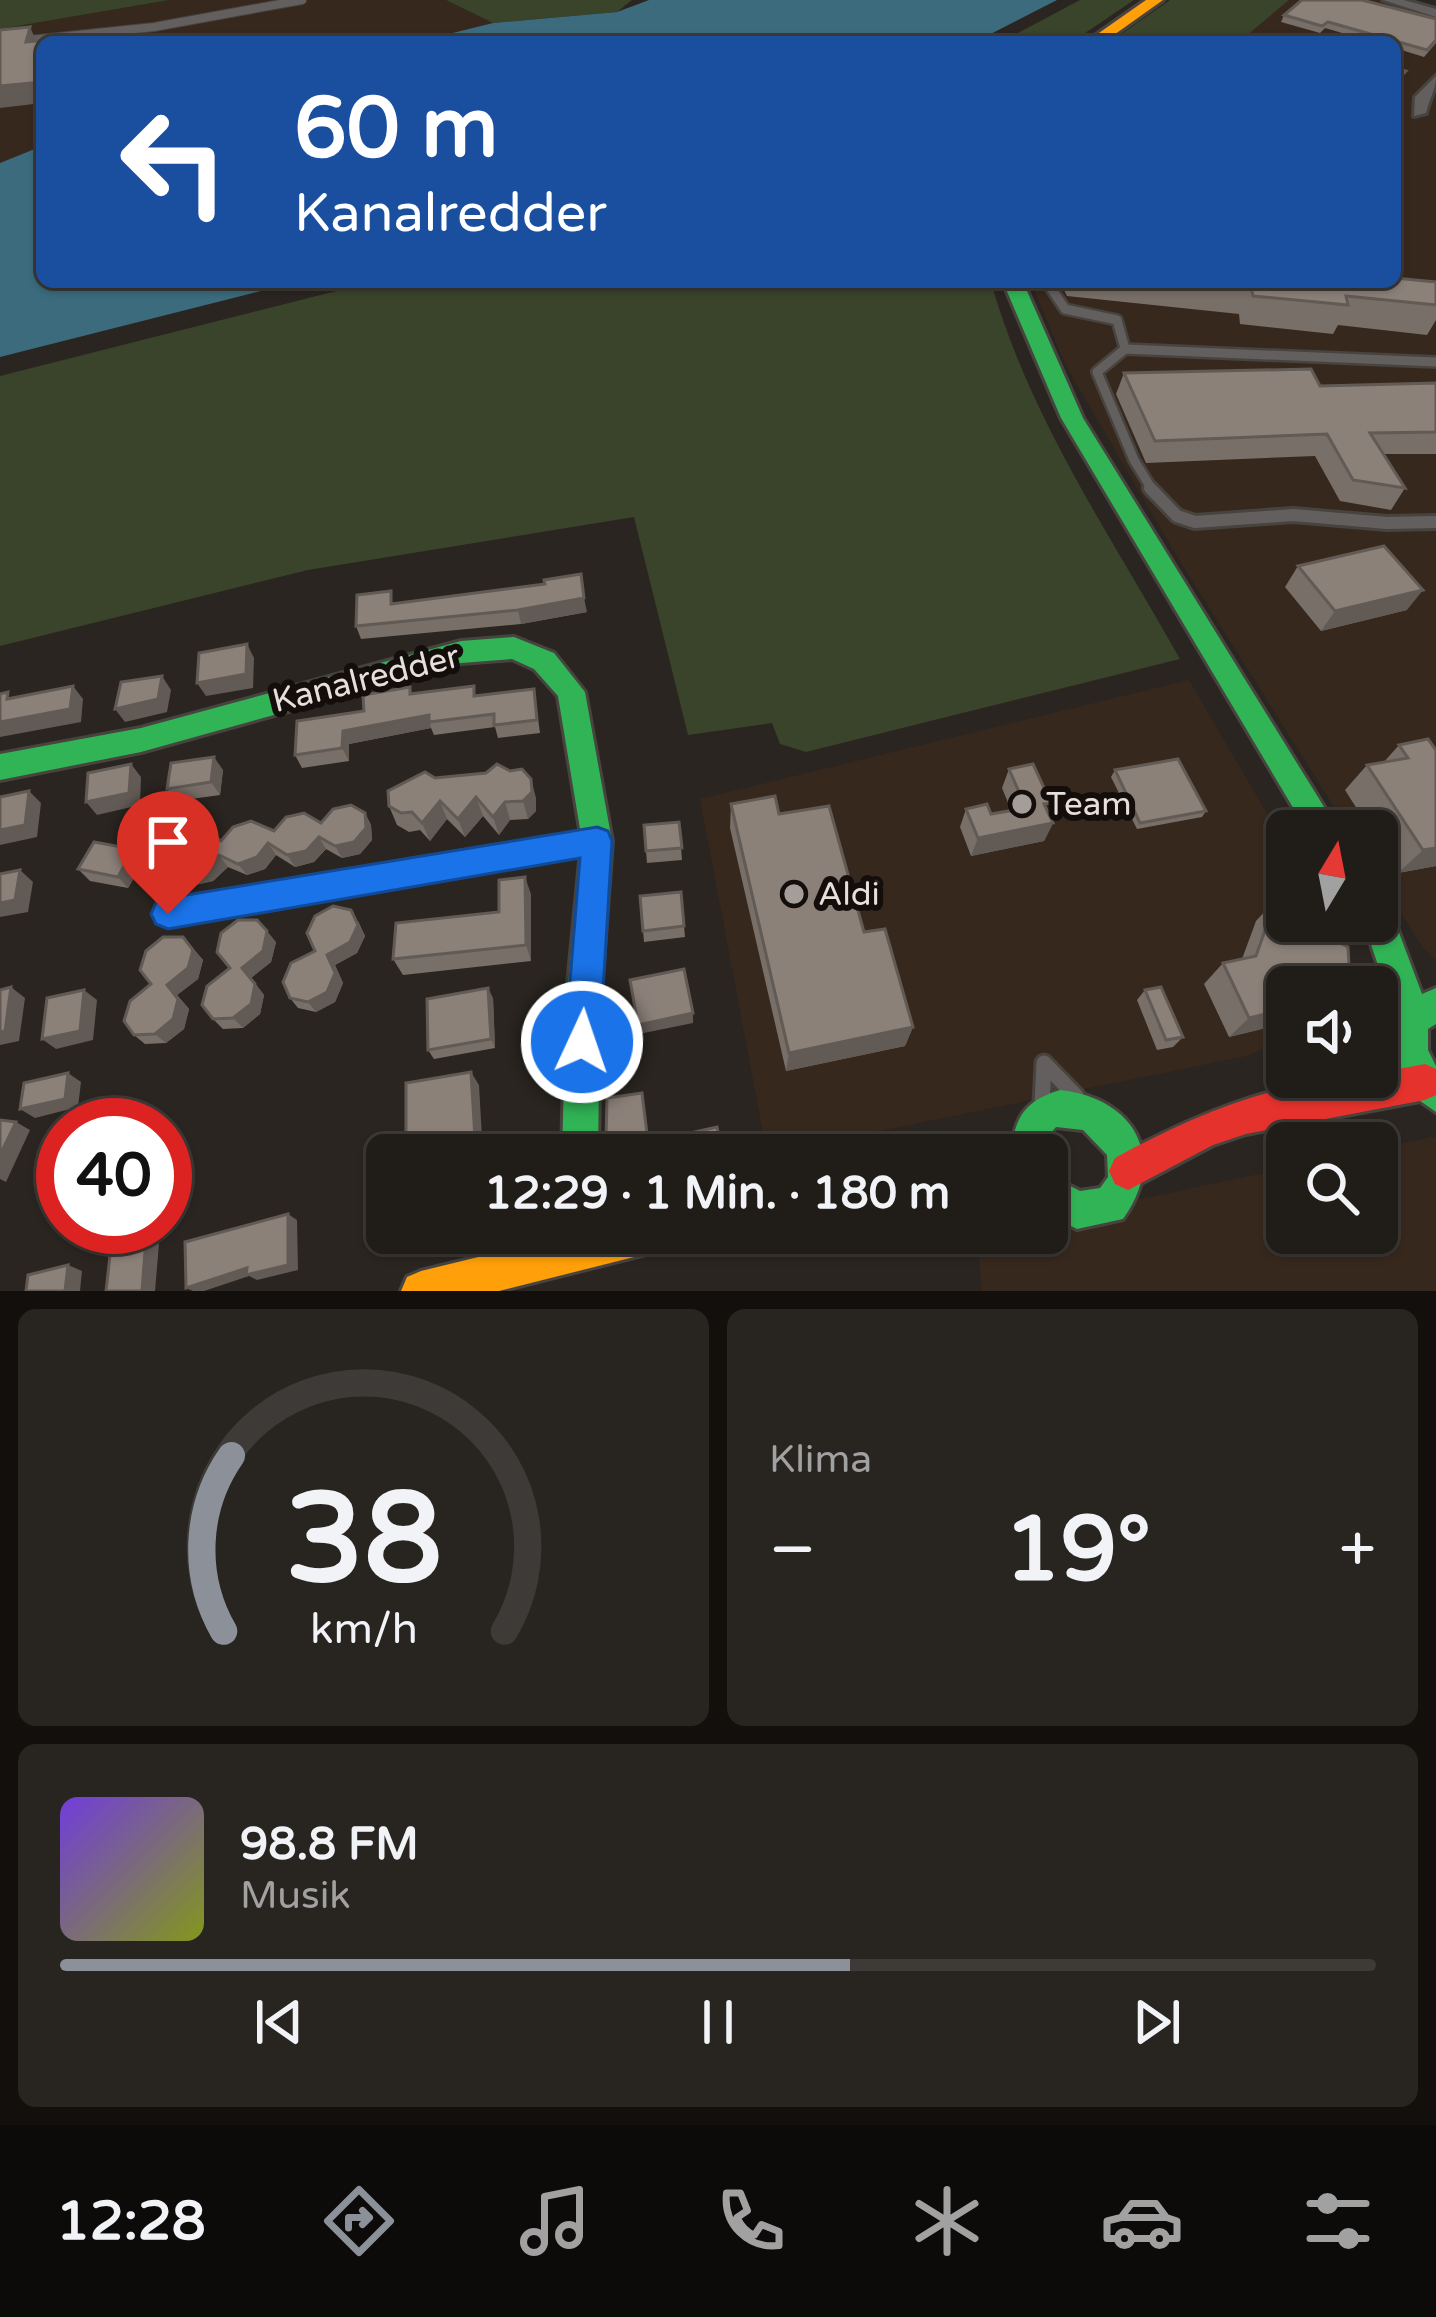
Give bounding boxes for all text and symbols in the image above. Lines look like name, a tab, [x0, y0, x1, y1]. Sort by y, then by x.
text: 60 m	[294, 79, 498, 180]
icon: left	[96, 84, 252, 240]
text: Kanalredder	[294, 181, 607, 246]
street label: Kanalredder	[268, 637, 464, 721]
place label: Team	[1046, 785, 1132, 824]
pin	[117, 791, 219, 914]
marker: Team	[1009, 791, 1035, 817]
icon: arrive	[135, 809, 201, 875]
north arrow	[1266, 810, 1398, 942]
map controls	[1266, 810, 1398, 1254]
place label: Aldi	[818, 875, 880, 914]
marker: Aldi	[781, 881, 807, 907]
button: sound	[1266, 966, 1398, 1098]
position arrow	[519, 979, 645, 1105]
speed limit sign: 40	[36, 1098, 192, 1254]
button: search	[1266, 1122, 1398, 1254]
text: 12:29 · 1 Min. · 180 m	[484, 1167, 950, 1221]
text: Klima	[769, 1436, 872, 1483]
text: 38	[285, 1465, 442, 1616]
text: 19°	[1004, 1496, 1151, 1605]
text: −	[769, 1510, 816, 1590]
text: +	[1339, 1510, 1376, 1590]
text: km/h	[310, 1603, 417, 1654]
text: 98.8 FM	[240, 1818, 419, 1872]
text: Musik	[240, 1872, 351, 1919]
icon: previous	[246, 1989, 312, 2055]
icon: pause	[685, 1989, 751, 2055]
icon: next	[1124, 1989, 1190, 2055]
icon: directions	[317, 2179, 401, 2263]
icon: music	[513, 2179, 597, 2263]
icon: phone	[709, 2179, 793, 2263]
icon: climate	[905, 2179, 989, 2263]
icon: car	[1100, 2179, 1184, 2263]
icon: filters	[1296, 2179, 1380, 2263]
text: 12:28	[56, 2189, 206, 2254]

